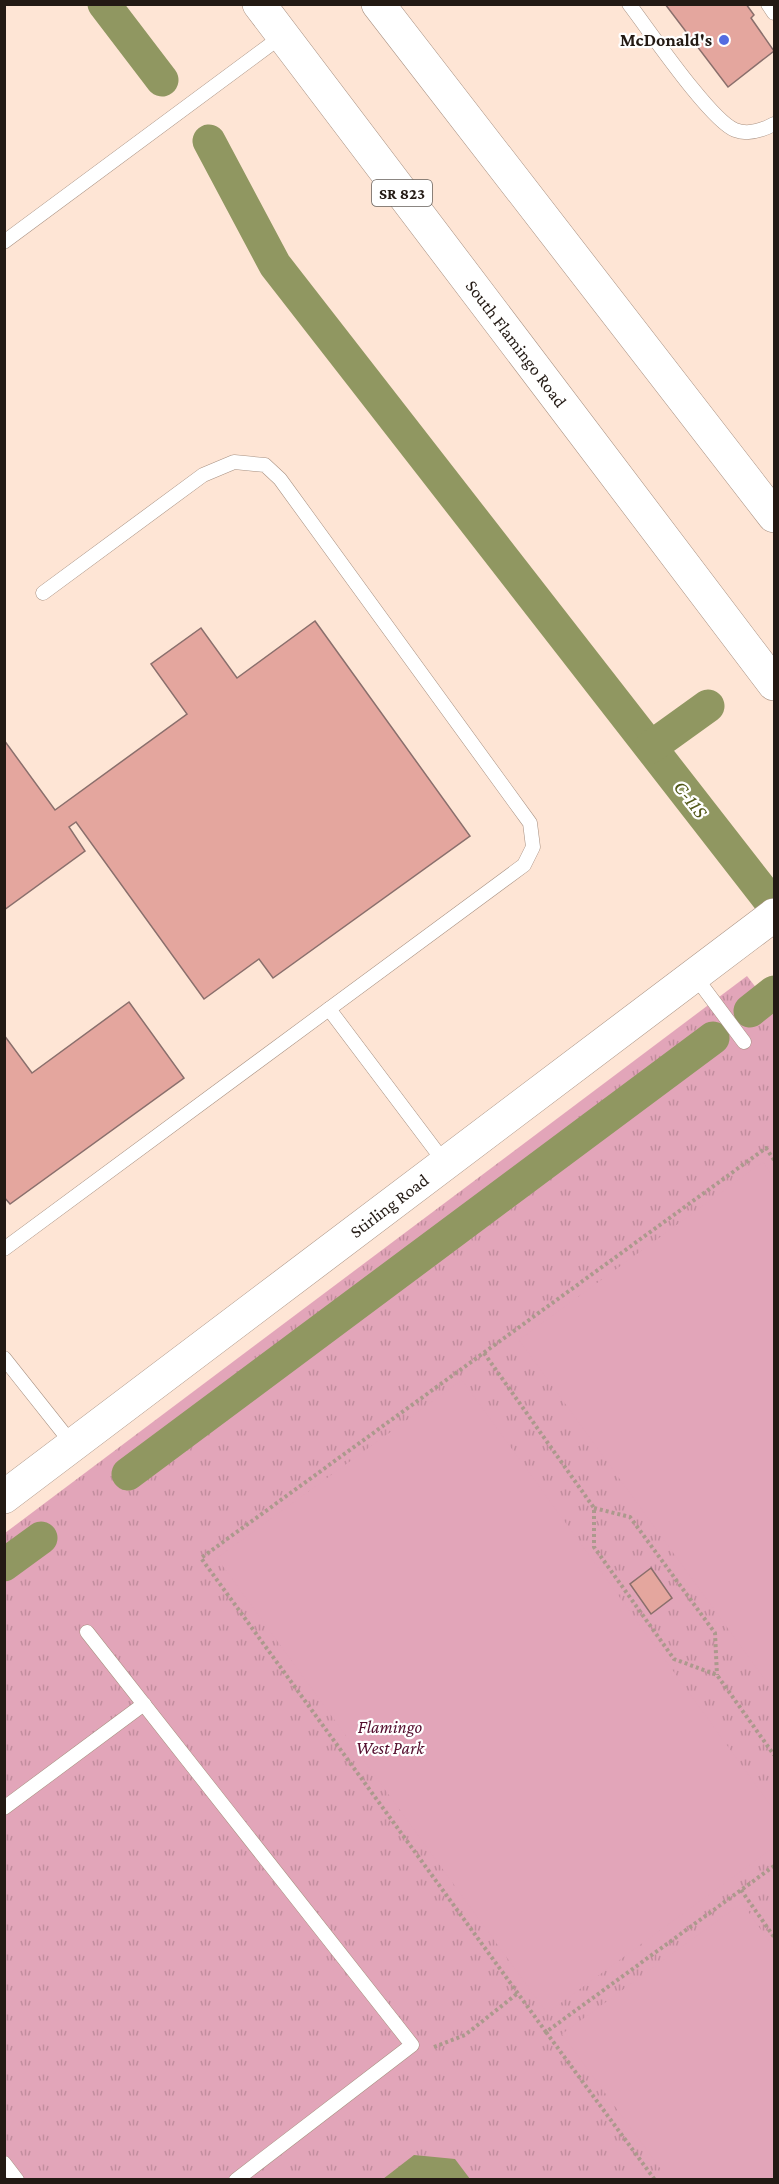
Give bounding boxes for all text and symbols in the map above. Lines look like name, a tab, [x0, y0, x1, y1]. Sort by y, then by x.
place label: McDonald's	[620, 30, 712, 50]
marker: McDonald's	[717, 33, 731, 47]
road number: SR 823	[372, 180, 432, 206]
street label: South Flamingo Road	[462, 276, 571, 412]
water label: C-11S	[670, 776, 713, 823]
street label: Stirling Road	[346, 1169, 433, 1242]
park label: Flamingo West Park	[356, 1717, 425, 1758]

